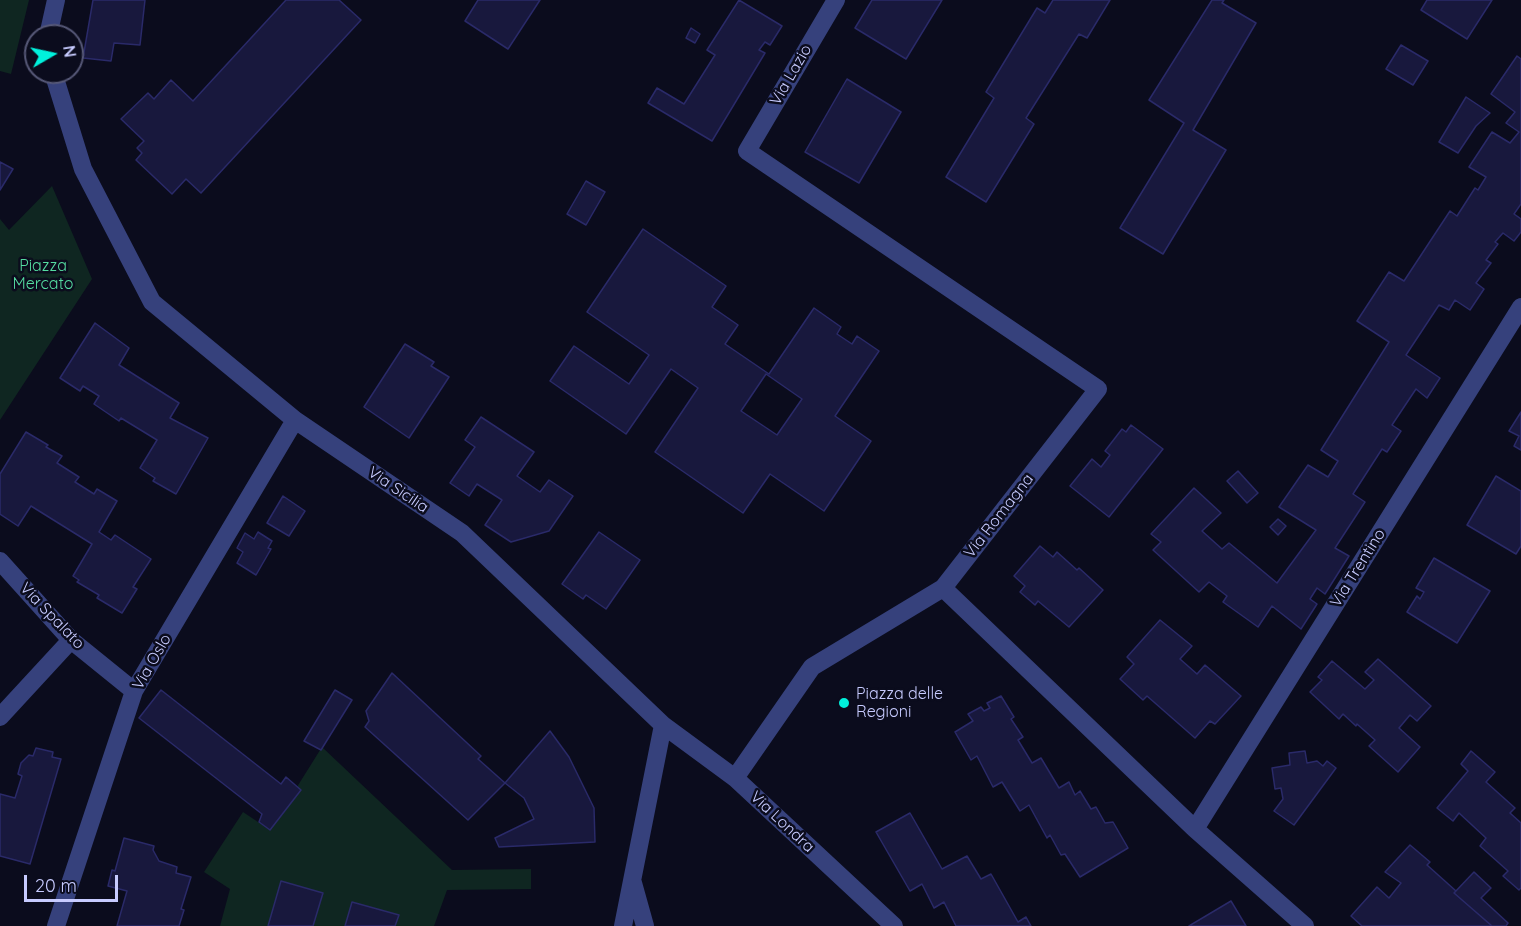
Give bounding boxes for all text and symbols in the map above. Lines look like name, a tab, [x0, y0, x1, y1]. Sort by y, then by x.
north arrow	[24, 24, 84, 84]
street label: Via Lazio	[766, 41, 816, 109]
text: N	[59, 44, 81, 59]
park label: Piazza Mercato	[12, 256, 74, 294]
street label: Via Sicilia	[364, 463, 432, 517]
street label: Via Romagna	[960, 470, 1038, 562]
street label: Via Trentino	[1326, 525, 1390, 611]
street label: Via Spalato	[16, 579, 88, 653]
street label: Via Oslo	[128, 631, 176, 693]
place label: Piazza delle Regioni	[856, 684, 943, 722]
marker: Piazza delle Regioni	[837, 696, 851, 710]
street label: Via Londra	[746, 787, 818, 857]
scale bar	[27, 863, 122, 901]
text: 20 m	[35, 874, 77, 897]

